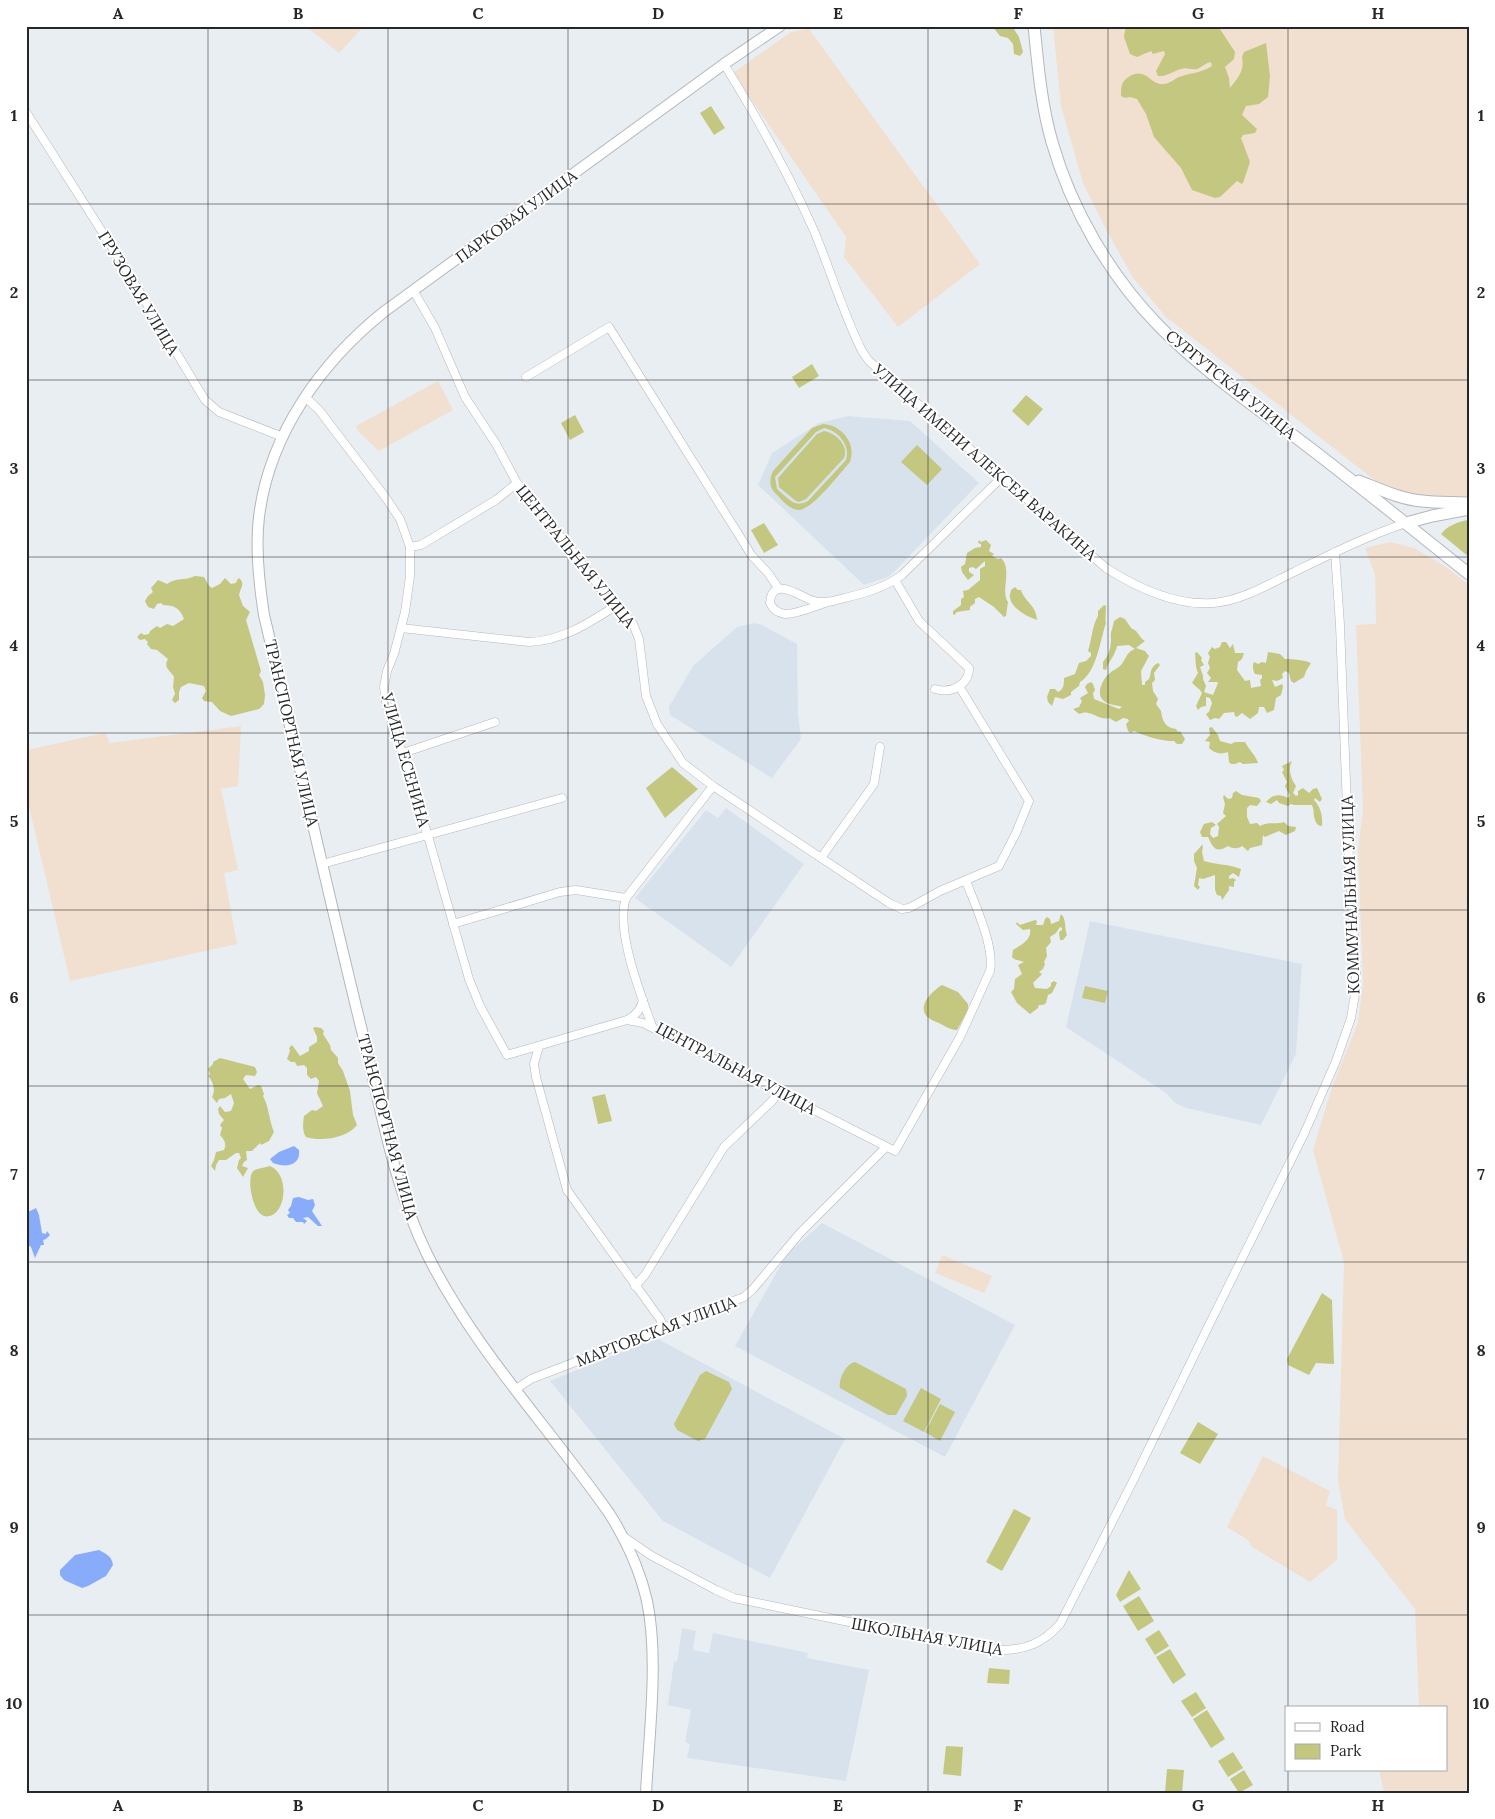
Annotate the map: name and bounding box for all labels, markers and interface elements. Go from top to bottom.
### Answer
text: A [113,3,124,23]
text: B [293,3,304,23]
text: C [472,3,484,23]
text: D [652,3,664,23]
text: E [833,3,843,23]
text: F [1013,3,1023,23]
text: G [1192,3,1204,23]
text: H [1372,3,1385,23]
text: 1 [11,105,17,125]
text: 1 [1478,105,1484,125]
street label: ПАРКОВАЯ УЛИЦА [451,165,582,267]
street label: ГРУЗОВАЯ УЛИЦА [94,227,184,359]
text: 2 [10,282,18,302]
text: 2 [1477,282,1485,302]
street label: СУРГУТСКАЯ УЛИЦА [1162,325,1301,443]
street label: УЛИЦА ИМЕНИ АЛЕКСЕЯ ВАРАКИНА [868,359,1102,565]
text: 3 [10,458,19,478]
text: 3 [1477,458,1486,478]
street label: ЦЕНТРАЛЬНАЯ УЛИЦА [512,480,641,632]
text: 4 [10,635,19,655]
text: 4 [1477,635,1486,655]
street label: ТРАНСПОРТНАЯ УЛИЦА [261,638,323,829]
street label: УЛИЦА ЕСЕНИНА [377,690,435,830]
street label: КОММУНАЛЬНАЯ УЛИЦА [1336,794,1363,995]
text: 5 [10,811,19,831]
text: 5 [1477,811,1486,831]
text: 6 [9,987,19,1007]
text: 6 [1476,987,1486,1007]
street label: ЦЕНТРАЛЬНАЯ УЛИЦА [652,1017,820,1119]
street label: ТРАНСПОРТНАЯ УЛИЦА [354,1032,423,1223]
text: 7 [10,1164,18,1184]
text: 7 [1477,1164,1485,1184]
street label: МАРТОВСКАЯ УЛИЦА [573,1291,740,1371]
text: 8 [9,1340,19,1360]
text: 8 [1476,1340,1486,1360]
text: 9 [9,1517,19,1537]
text: 9 [1476,1517,1486,1537]
street label: ШКОЛЬНАЯ УЛИЦА [850,1613,1005,1659]
text: 10 [6,1693,22,1713]
text: 10 [1473,1693,1489,1713]
legend [1285,1706,1448,1772]
text: Road [1330,1717,1365,1736]
text: Park [1330,1741,1361,1760]
text: A [113,1795,124,1815]
text: B [293,1795,304,1815]
text: C [472,1795,484,1815]
text: D [652,1795,664,1815]
text: E [833,1795,843,1815]
text: F [1013,1795,1023,1815]
text: G [1192,1795,1204,1815]
text: H [1372,1795,1385,1815]

